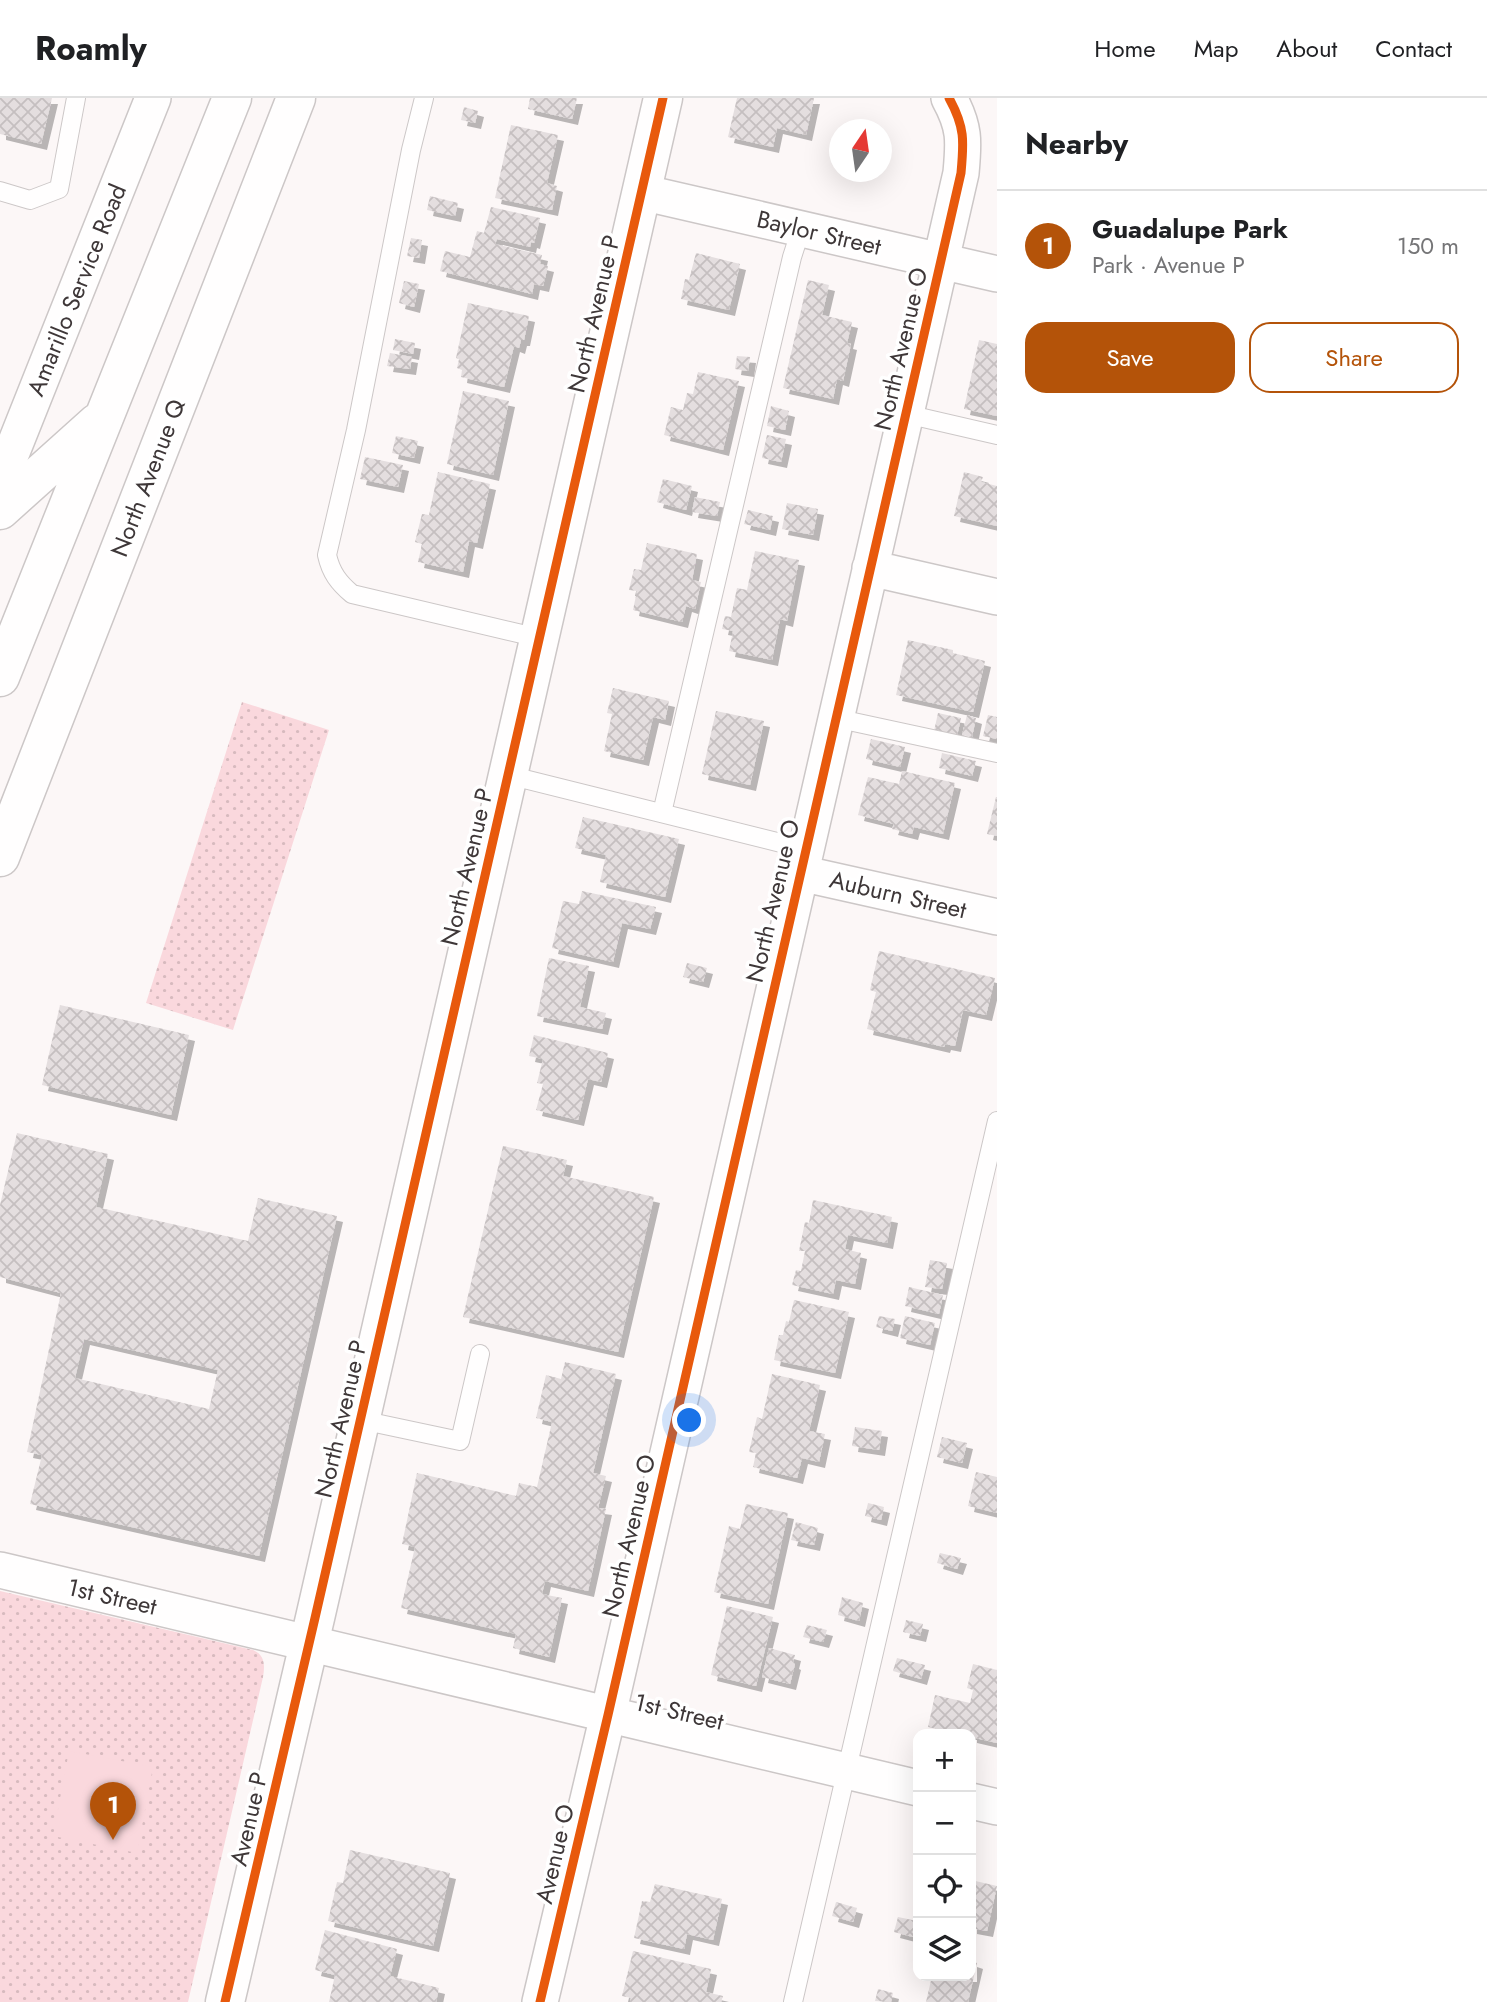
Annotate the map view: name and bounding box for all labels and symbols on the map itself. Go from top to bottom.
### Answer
north arrow [829,119,892,182]
street label: Amarillo Service Road [18,178,135,401]
street label: Baylor Street [753,201,885,264]
street label: North Avenue P [558,232,629,396]
street label: North Avenue O [865,264,936,434]
street label: North Avenue Q [101,394,194,562]
street label: North Avenue P [431,785,502,949]
street label: North Avenue O [737,816,808,986]
street label: Auburn Street [826,862,970,927]
street label: North Avenue P [305,1337,376,1501]
your location [672,1403,706,1437]
street label: North Avenue O [593,1451,664,1621]
street label: 1st Street [64,1569,160,1624]
street label: 1st Street [631,1684,727,1739]
street label: Avenue P [221,1769,276,1869]
pin: 1 [90,1782,136,1840]
street label: Avenue O [526,1801,583,1907]

